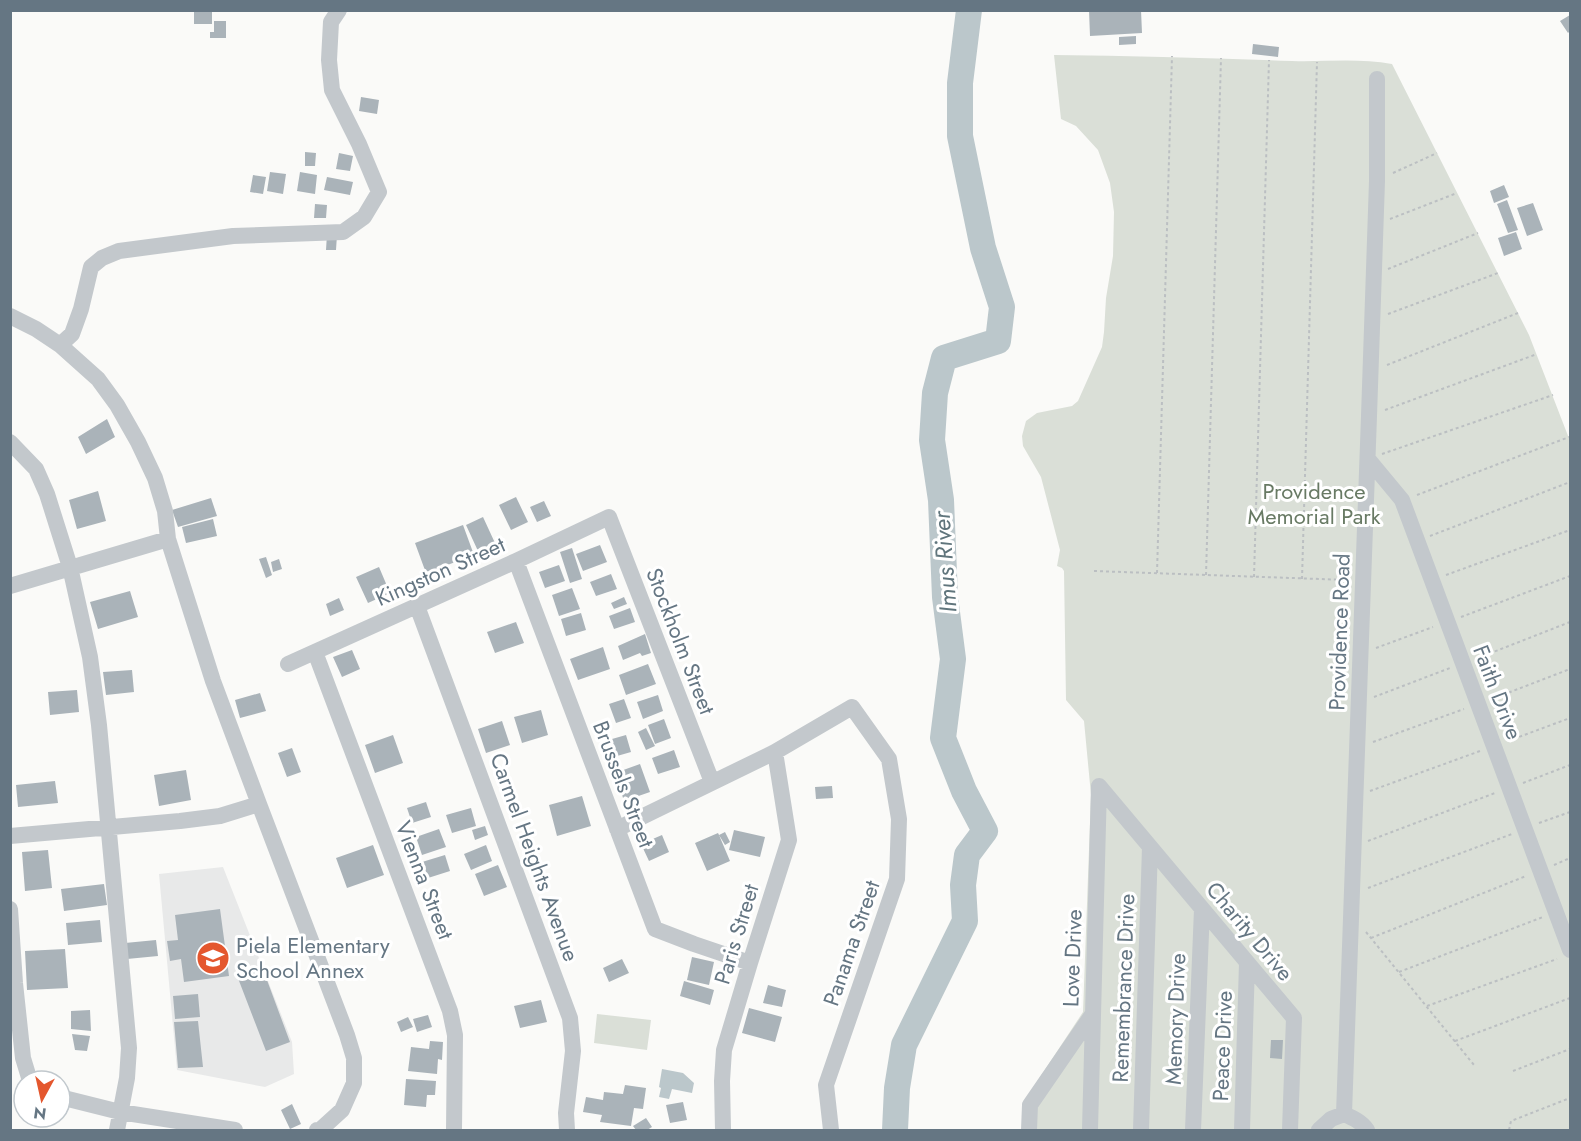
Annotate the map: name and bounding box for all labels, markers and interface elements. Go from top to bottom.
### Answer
park label: Providence Memorial Park [1247,475,1381,532]
water label: Imus River [923,508,966,614]
street label: Kingston Street [370,528,511,614]
street label: Providence Road [1320,553,1358,711]
street label: Stockholm Street [638,563,724,719]
street label: Faith Drive [1465,640,1531,744]
street label: Brussels Street [585,716,663,853]
street label: Carmel Heights Avenue [482,748,588,966]
street label: Vienna Street [388,816,462,944]
street label: Charity Drive [1199,874,1301,988]
street label: Panama Street [815,875,888,1010]
street label: Paris Street [706,879,767,988]
street label: Remembrance Drive [1104,893,1142,1083]
street label: Love Drive [1054,909,1090,1007]
place label: Piela Elementary School Annex [236,929,390,986]
school or university icon: Piela Elementary School Annex [195,940,231,976]
street label: Memory Drive [1157,953,1193,1085]
street label: Peace Drive [1204,990,1240,1102]
north arrow [12,1069,72,1129]
text: N [32,1101,48,1126]

